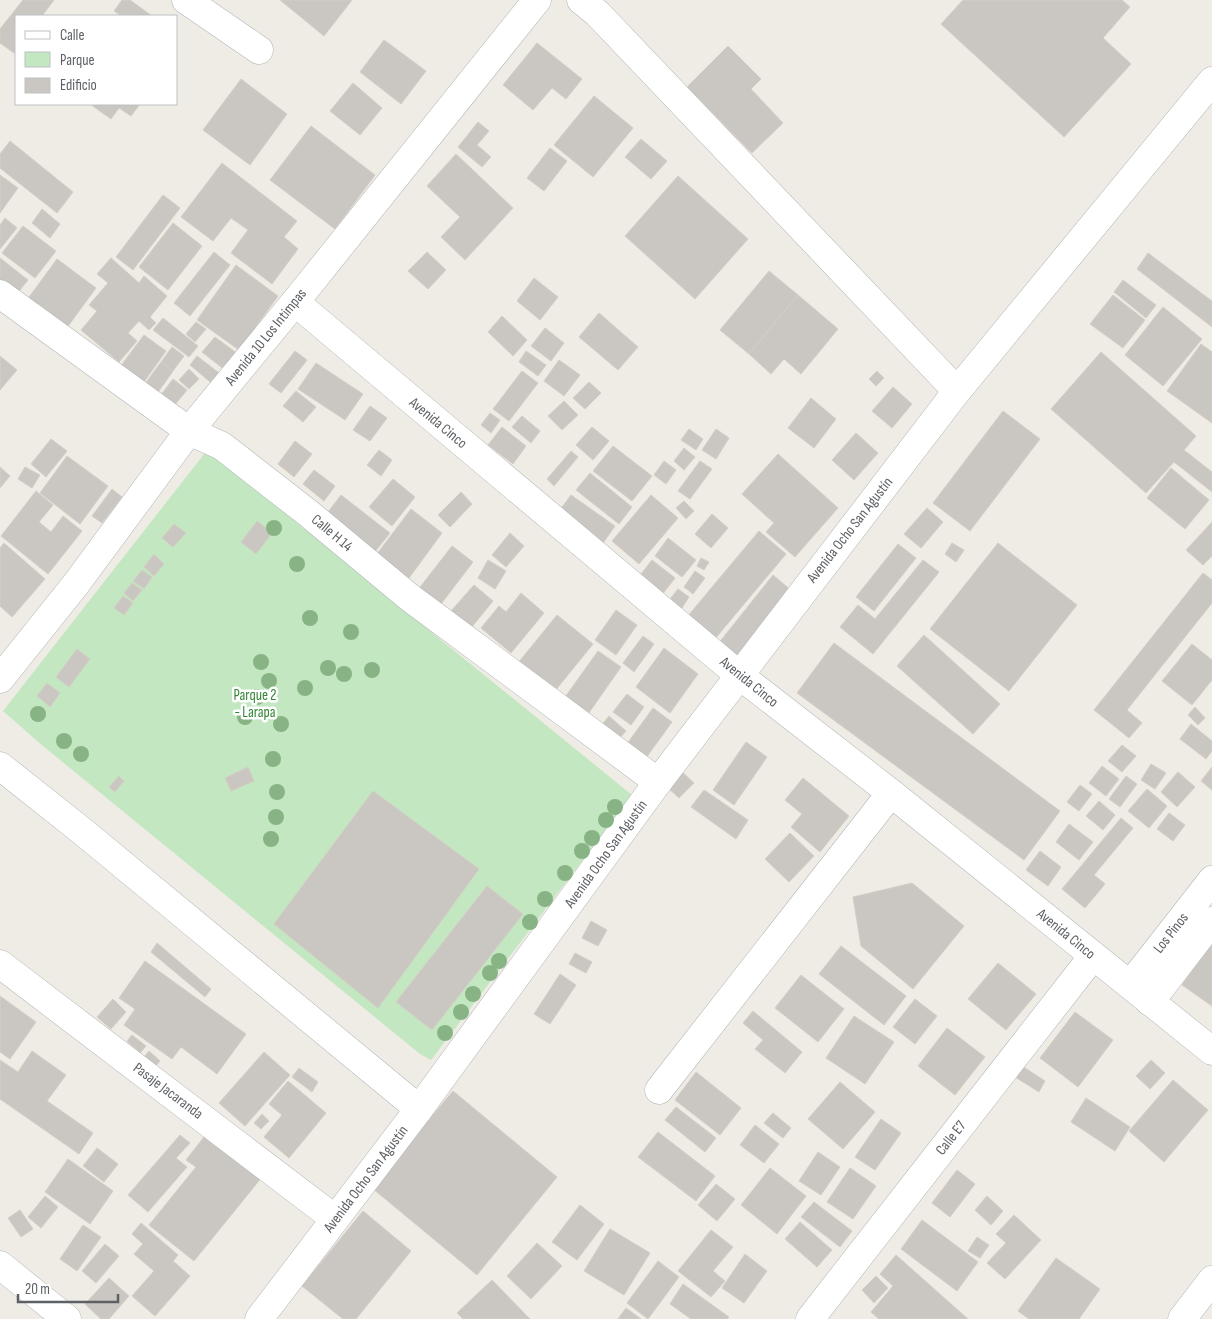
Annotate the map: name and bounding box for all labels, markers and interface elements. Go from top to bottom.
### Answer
legend [15,15,178,105]
text: Calle [60,26,84,45]
text: Parque [60,51,95,70]
text: Edificio [60,76,97,95]
street label: Avenida 10 Los Intimpas [220,285,311,390]
street label: Avenida Cinco [404,393,471,453]
street label: Avenida Ocho San Agustín [802,473,897,587]
street label: Calle H 14 [307,510,357,556]
street label: Avenida Cinco [715,652,782,711]
park label: Parque 2 - Larapa [233,686,277,722]
street label: Avenida Ocho San Agustín [560,796,652,913]
street label: Avenida Cinco [1032,904,1099,963]
street label: Los Pinos [1149,909,1193,957]
street label: Pasaje Jacaranda [129,1058,207,1124]
street label: Calle E7 [932,1117,970,1159]
street label: Avenida Ocho San Agustín [319,1122,412,1237]
scale bar [18,1272,118,1304]
text: 20 m [25,1280,50,1299]

